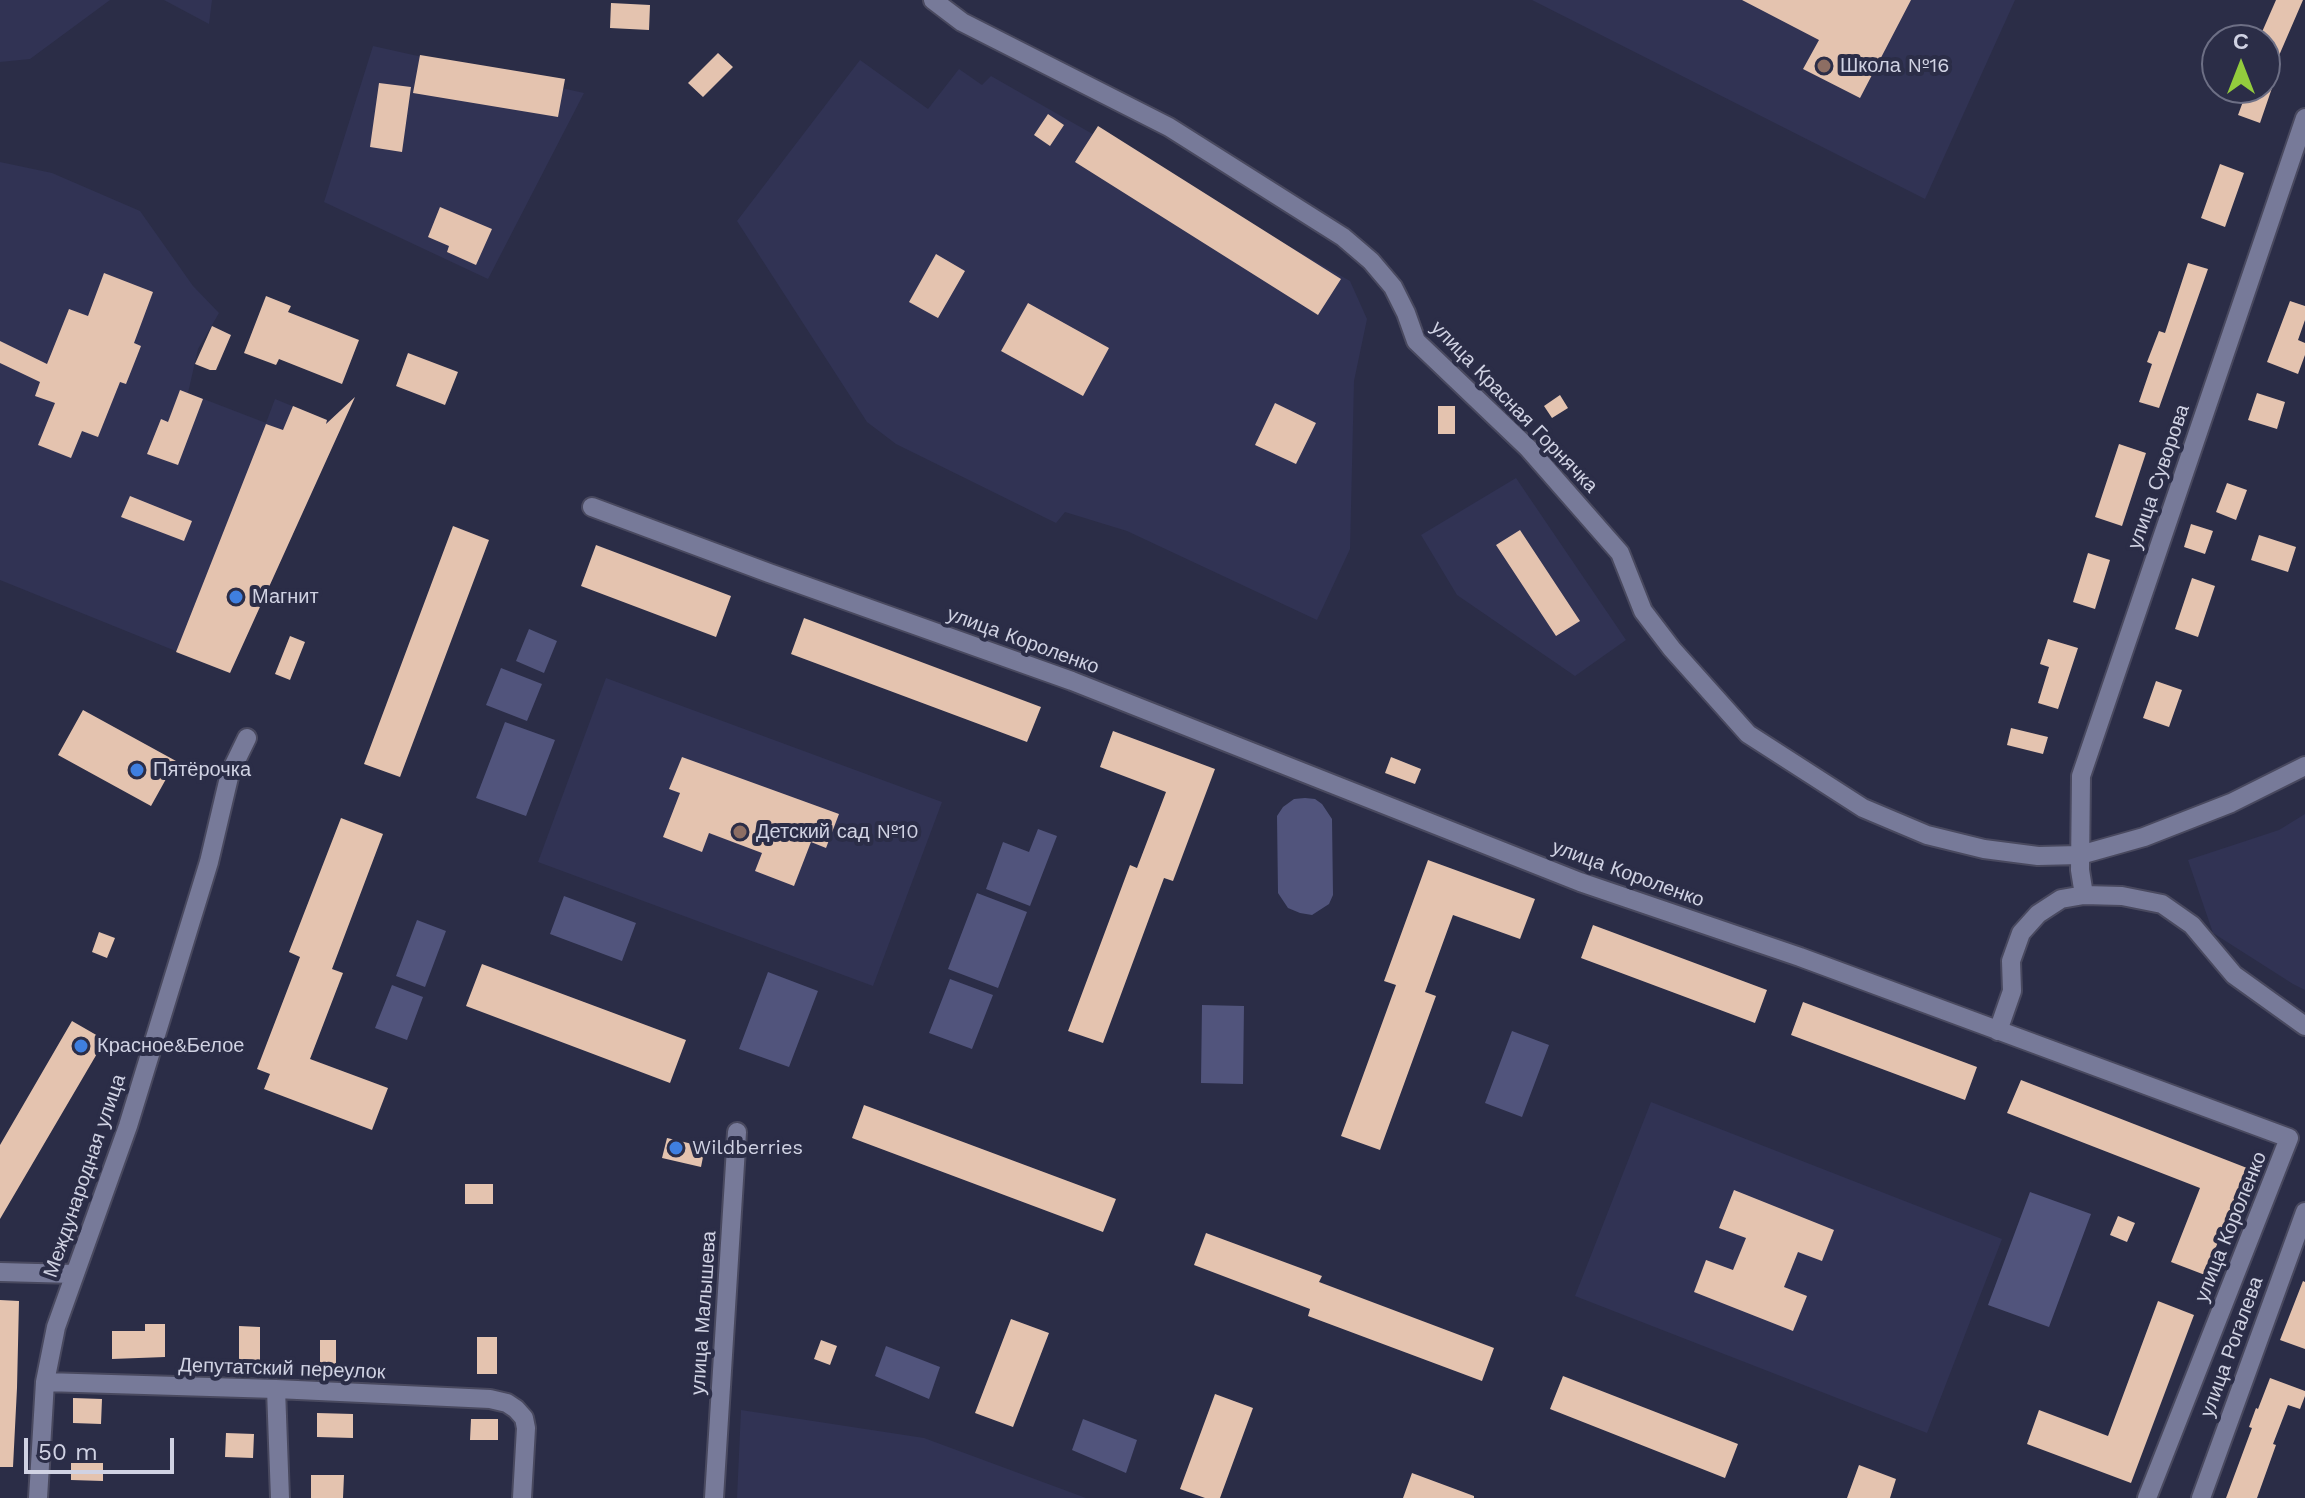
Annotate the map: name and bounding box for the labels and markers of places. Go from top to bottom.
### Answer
place label: Школа №16 [1840,54,1949,78]
marker: Школа №16 [1815,57,1833,75]
place label: Магнит [252,585,319,609]
marker: Магнит [227,588,245,606]
place label: Пятёрочка [153,758,251,782]
marker: Пятёрочка [128,761,146,779]
place label: Детский сад №10 [756,820,919,844]
marker: Детский сад №10 [731,823,749,841]
place label: Красное&Белое [97,1034,244,1058]
marker: Красное&Белое [72,1037,90,1055]
place label: Wildberries [692,1136,803,1160]
marker: Wildberries [667,1139,685,1157]

